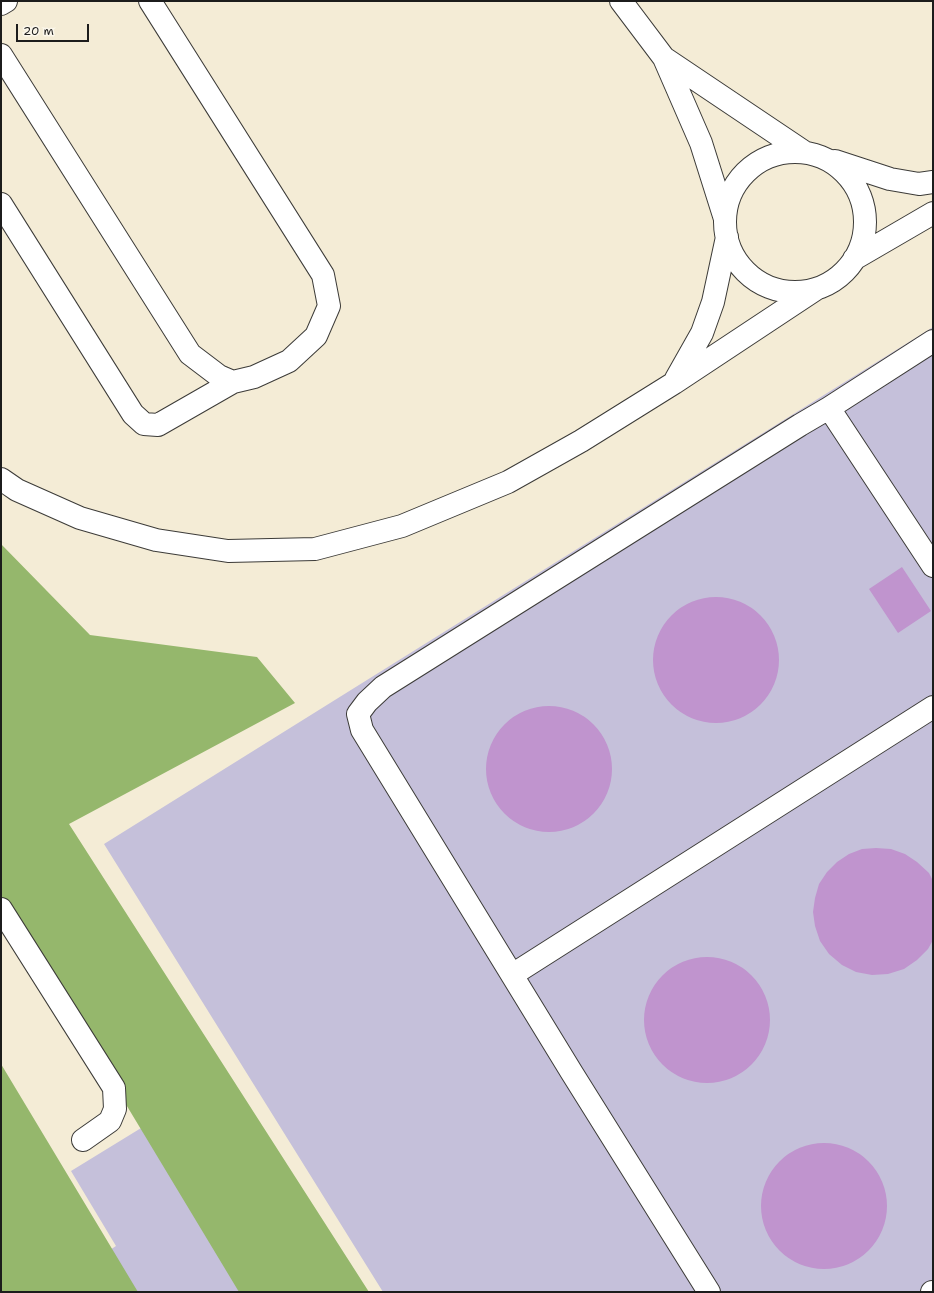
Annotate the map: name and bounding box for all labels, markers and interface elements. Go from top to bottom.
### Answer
scale bar [18,16,91,42]
text: 20 m [23,23,54,39]

